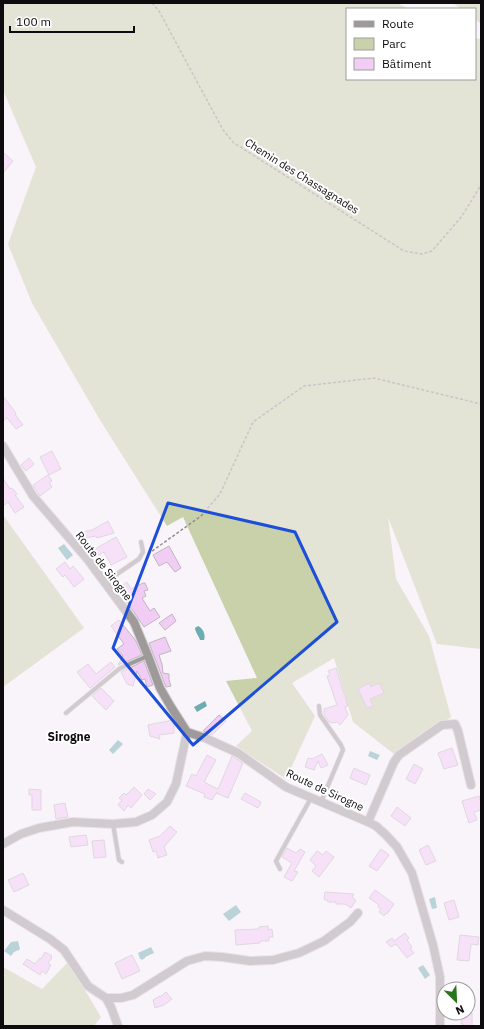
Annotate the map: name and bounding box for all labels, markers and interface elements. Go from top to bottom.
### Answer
scale bar [10,8,134,34]
legend [346,8,476,80]
text: 100 m [16,14,51,29]
text: Route [382,16,414,31]
text: Parc [382,36,406,51]
text: Bâtiment [382,56,432,71]
street label: Chemin des Chassagnades [242,135,362,217]
street label: Route de Sirogne [73,529,135,603]
district label: Sirogne [48,729,91,744]
street label: Route de Sirogne [284,766,366,814]
north arrow [436,981,476,1021]
text: N [454,1002,467,1018]

